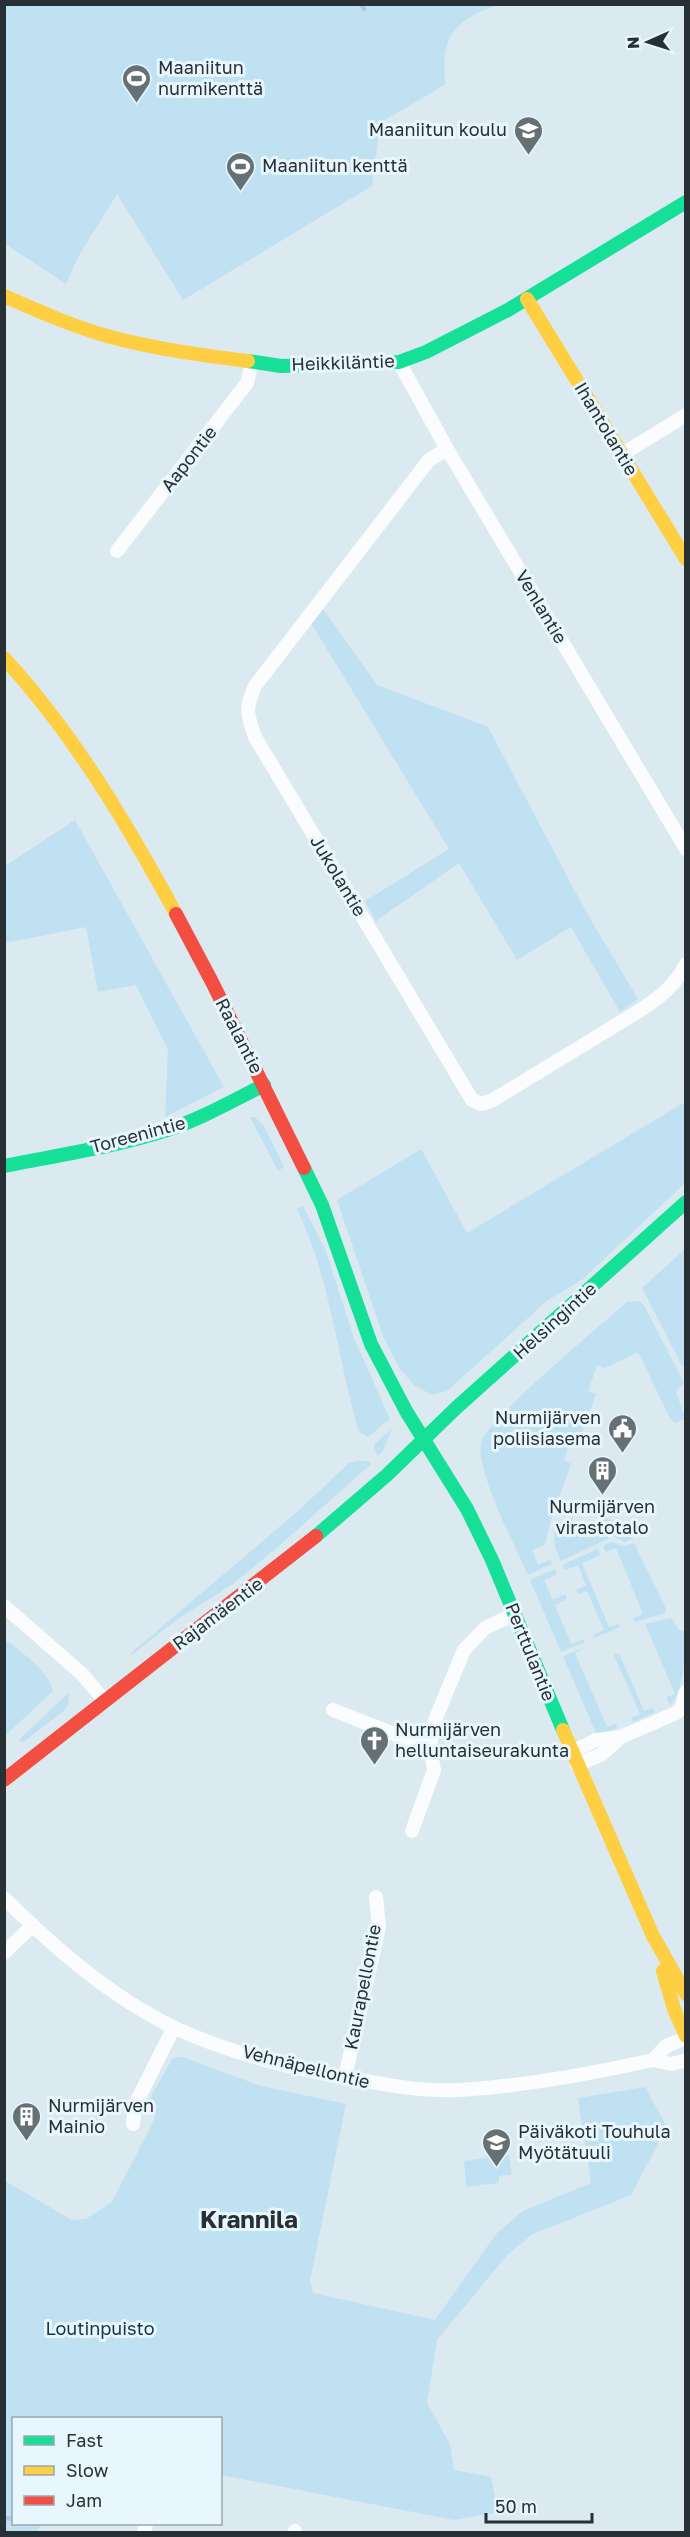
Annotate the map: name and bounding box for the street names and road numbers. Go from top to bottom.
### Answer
street label: Heikkiläntie [291,349,395,375]
street label: Ihantolantie [570,378,643,479]
street label: Aapontie [156,421,221,496]
street label: Venlantie [511,566,572,647]
street label: Jukolantie [306,831,372,920]
street label: Raalantie [212,994,268,1077]
street label: Toreenintie [88,1111,188,1157]
street label: Helsingintie [508,1277,601,1363]
street label: Rajamäentie [168,1572,267,1654]
street label: Perttulantie [501,1599,561,1704]
street label: Kaurapellontie [339,1922,385,2051]
street label: Vehnäpellontie [240,2040,372,2093]

